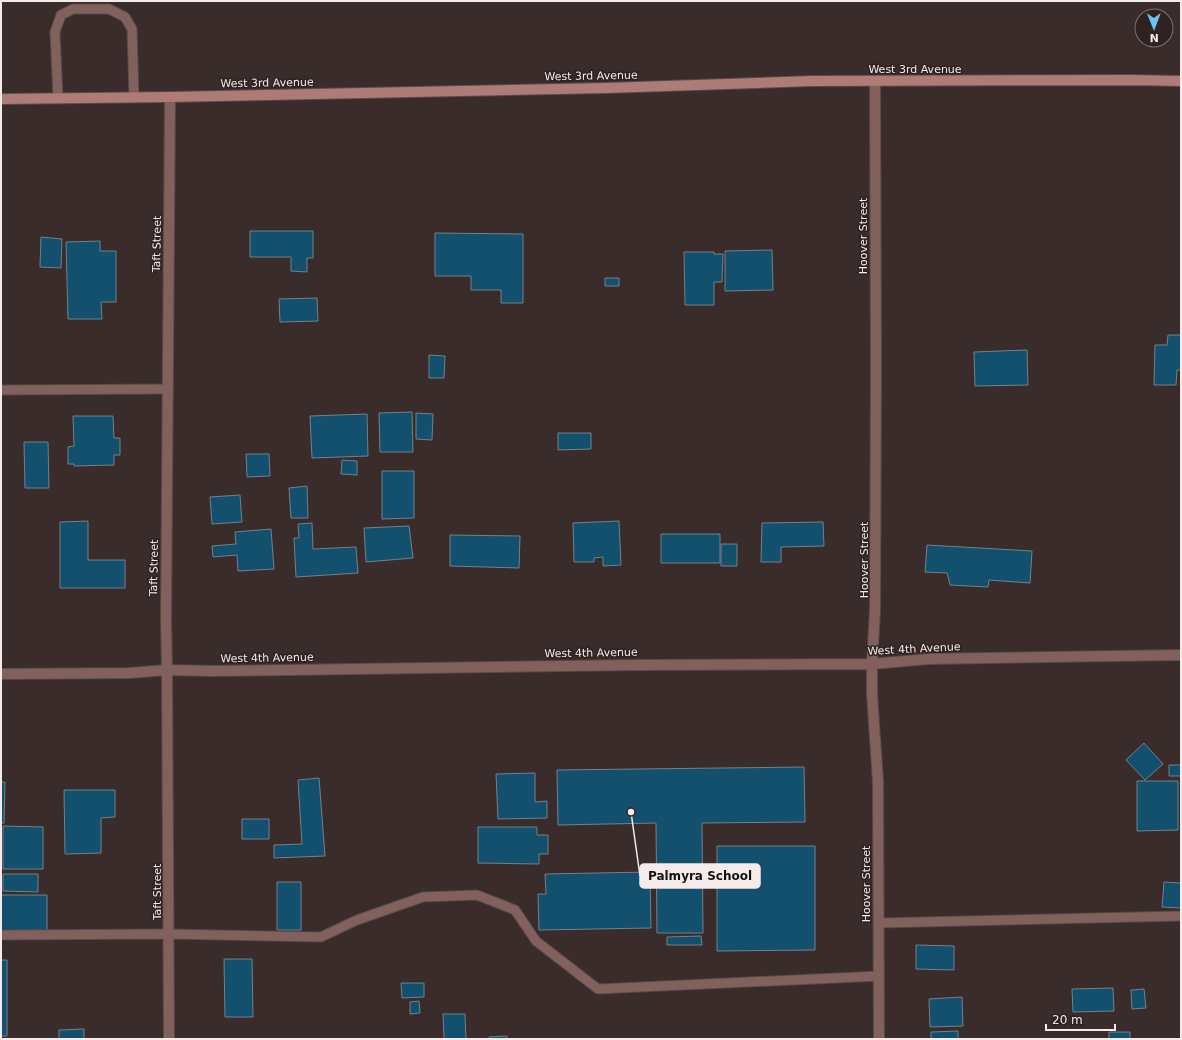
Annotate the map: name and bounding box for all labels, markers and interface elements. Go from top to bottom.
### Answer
north arrow [1134,8,1174,48]
text: N [1149,31,1159,44]
street label: West 3rd Avenue [868,63,962,76]
street label: West 3rd Avenue [544,69,638,83]
street label: West 3rd Avenue [220,76,314,90]
street label: Hoover Street [857,197,870,274]
street label: Taft Street [150,215,164,273]
street label: Hoover Street [858,521,871,598]
street label: Taft Street [147,539,161,597]
street label: West 4th Avenue [867,640,961,658]
street label: West 4th Avenue [544,646,638,660]
street label: West 4th Avenue [220,651,314,665]
street label: Hoover Street [860,845,873,922]
street label: Taft Street [151,863,164,921]
callout: Palmyra School [640,864,760,888]
text: Palmyra School [648,869,752,883]
scale bar [1046,1006,1115,1032]
text: 20 m [1052,1013,1083,1027]

